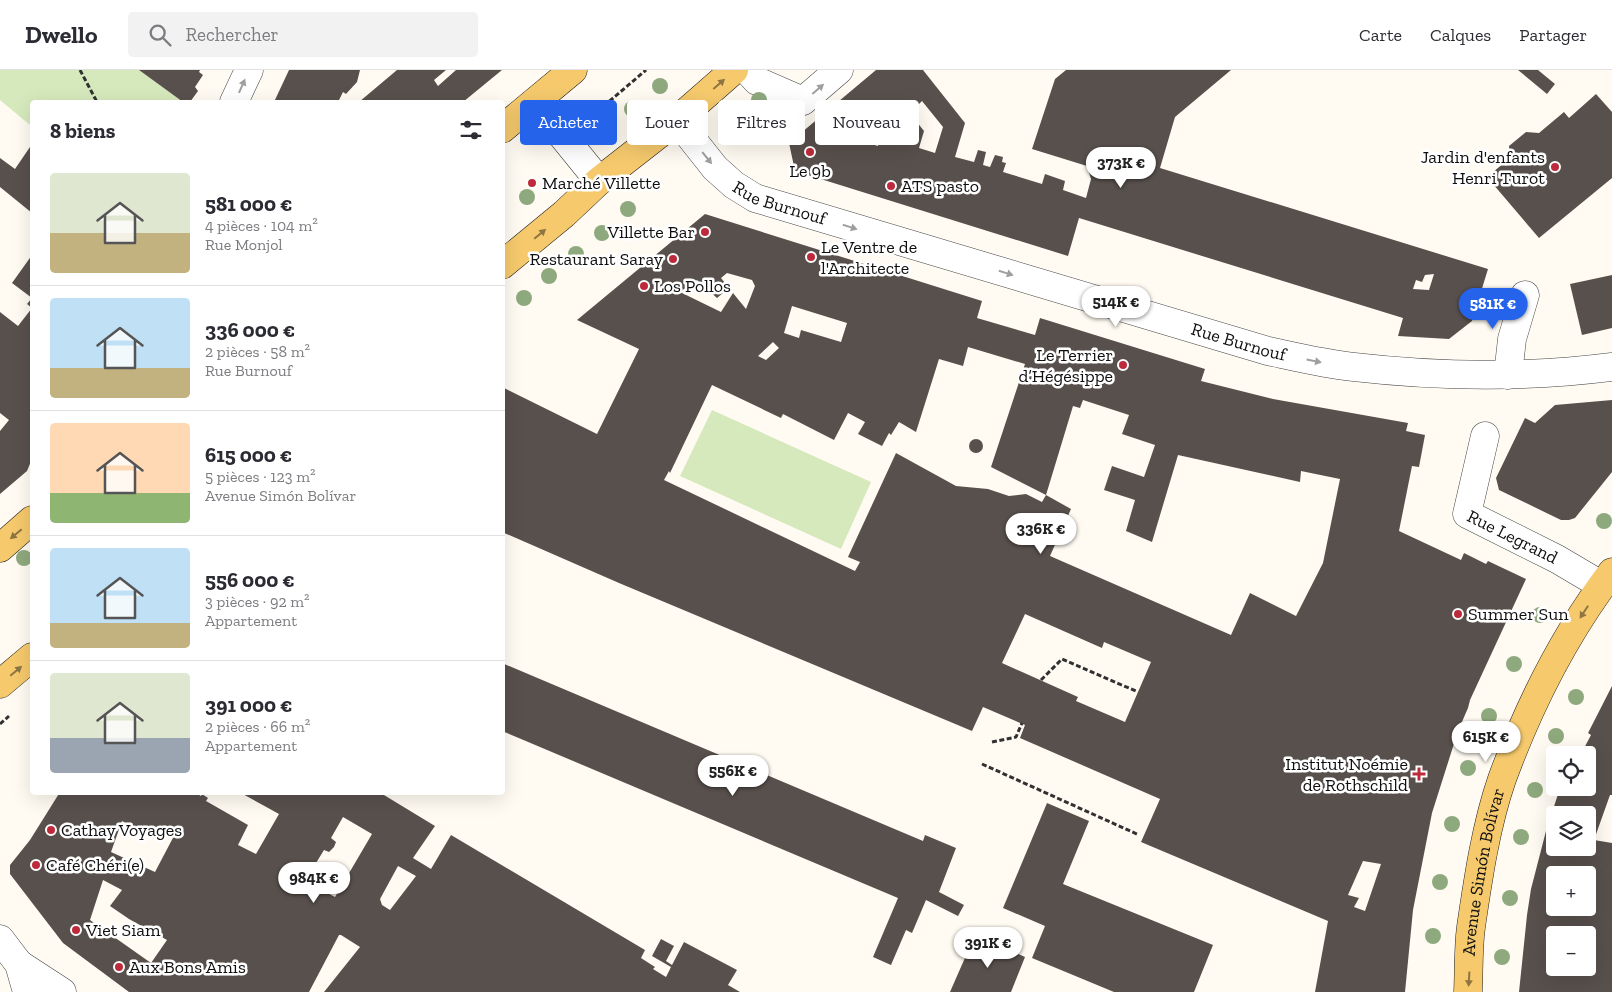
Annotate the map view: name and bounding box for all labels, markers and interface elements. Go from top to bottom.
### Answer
search box [128,12,478,57]
text: Dwello [25,20,98,49]
icon: search [146,21,174,49]
text: Rechercher [186,23,279,46]
text: Carte [1359,24,1402,46]
text: Calques [1430,24,1491,46]
text: Partager [1519,24,1587,46]
one-way arrow [712,78,725,89]
one-way arrow [238,79,246,93]
one-way arrow [811,83,824,94]
chip: Acheter [520,100,617,145]
chip: Louer [627,100,708,145]
chip: Filtres [718,100,805,145]
chip: Nouveau [815,100,919,145]
icon: filters [457,116,485,144]
text: 8 biens [50,118,115,143]
marker: Le 9b [804,146,816,158]
pin: 373K € [1080,146,1162,189]
place label: Jardin d'enfants Henri Turot [1421,146,1545,189]
one-way arrow [701,152,713,164]
text: 373K € [1097,153,1145,172]
place label: Le 9b [789,160,831,182]
marker: Jardin d'enfants Henri Turot [1549,161,1561,173]
place label: Marché Villette [542,172,660,194]
place label: ATS pasto [901,175,979,197]
street label: Rue Burnouf [729,176,830,230]
marker: Marché Villette [526,177,538,189]
marker: ATS pasto [885,180,897,192]
text: 581 000 € [205,191,292,216]
icon: home [90,193,150,253]
text: 4 pièces · 104 m² [205,216,318,235]
place label: Villette Bar [607,221,695,243]
one-way arrow [843,223,858,231]
marker: Villette Bar [699,226,711,238]
one-way arrow [533,228,546,239]
text: Rue Monjol [205,235,283,254]
place label: Le Ventre de l'Architecte [821,236,917,279]
place label: Restaurant Saray [530,248,664,270]
marker: Le Ventre de l'Architecte [805,251,817,263]
marker: Restaurant Saray [667,253,679,265]
one-way arrow [999,270,1014,278]
place label: Los Pollos [654,275,731,297]
marker: Los Pollos [638,280,650,292]
pin: 514K € [1075,286,1157,328]
pin: 581K € [1452,288,1534,330]
text: 514K € [1092,292,1140,311]
text: 581K € [1470,294,1516,313]
text: 336 000 € [205,317,295,342]
icon: home [90,318,150,378]
street label: Rue Burnouf [1189,318,1289,366]
text: 2 pièces · 58 m² [205,342,310,361]
place label: Le Terrier d’Hégésippe [1019,344,1113,387]
one-way arrow [1306,357,1322,365]
marker: Le Terrier d’Hégésippe [1117,359,1129,371]
text: Rue Burnouf [205,361,292,380]
text: 615 000 € [205,442,292,467]
icon: home [90,443,150,503]
text: 5 pièces · 123 m² [205,467,316,486]
text: Avenue Simón Bolívar [205,486,356,505]
street label: Rue Legrand [1464,505,1562,569]
pin: 336K € [1000,512,1082,555]
text: 336K € [1017,519,1065,538]
one-way arrow [10,528,23,539]
text: 556 000 € [205,567,295,592]
icon: home [90,568,150,628]
text: 3 pièces · 92 m² [205,592,310,611]
place label: Summer Sun [1468,603,1569,625]
one-way arrow [1579,605,1589,618]
marker: Summer Sun [1452,608,1464,620]
text: Appartement [205,611,297,630]
one-way arrow [10,665,23,676]
text: 391 000 € [205,692,293,717]
icon: home [90,693,150,753]
text: 2 pièces · 66 m² [205,717,310,736]
pin: 615K € [1445,720,1527,763]
text: 615K € [1463,727,1509,746]
text: Appartement [205,736,297,755]
map controls [1546,746,1596,976]
button: locate [1546,746,1596,796]
place label: Institut Noémie de Rothschild [1285,753,1408,796]
pin: 556K € [692,754,774,797]
text: 556K € [709,761,757,780]
marker: Institut Noémie de Rothschild [1412,767,1426,781]
street label: Avenue Simón Bolívar [1458,785,1509,957]
button: layers [1546,806,1596,856]
place label: Cathay Voyages [61,819,182,841]
marker: Cathay Voyages [45,824,57,836]
place label: Café Chéri(e) [46,854,144,876]
marker: Café Chéri(e) [30,859,42,871]
pin: 984K € [273,862,355,904]
button: + [1546,866,1596,916]
text: 984K € [289,868,339,887]
place label: Viet Siam [85,919,161,941]
marker: Viet Siam [70,924,82,936]
pin: 391K € [947,926,1029,969]
button: − [1546,926,1596,976]
text: 391K € [965,933,1011,952]
place label: Aux Bons Amis [129,956,246,978]
marker: Aux Bons Amis [113,961,125,973]
one-way arrow [1464,971,1472,987]

